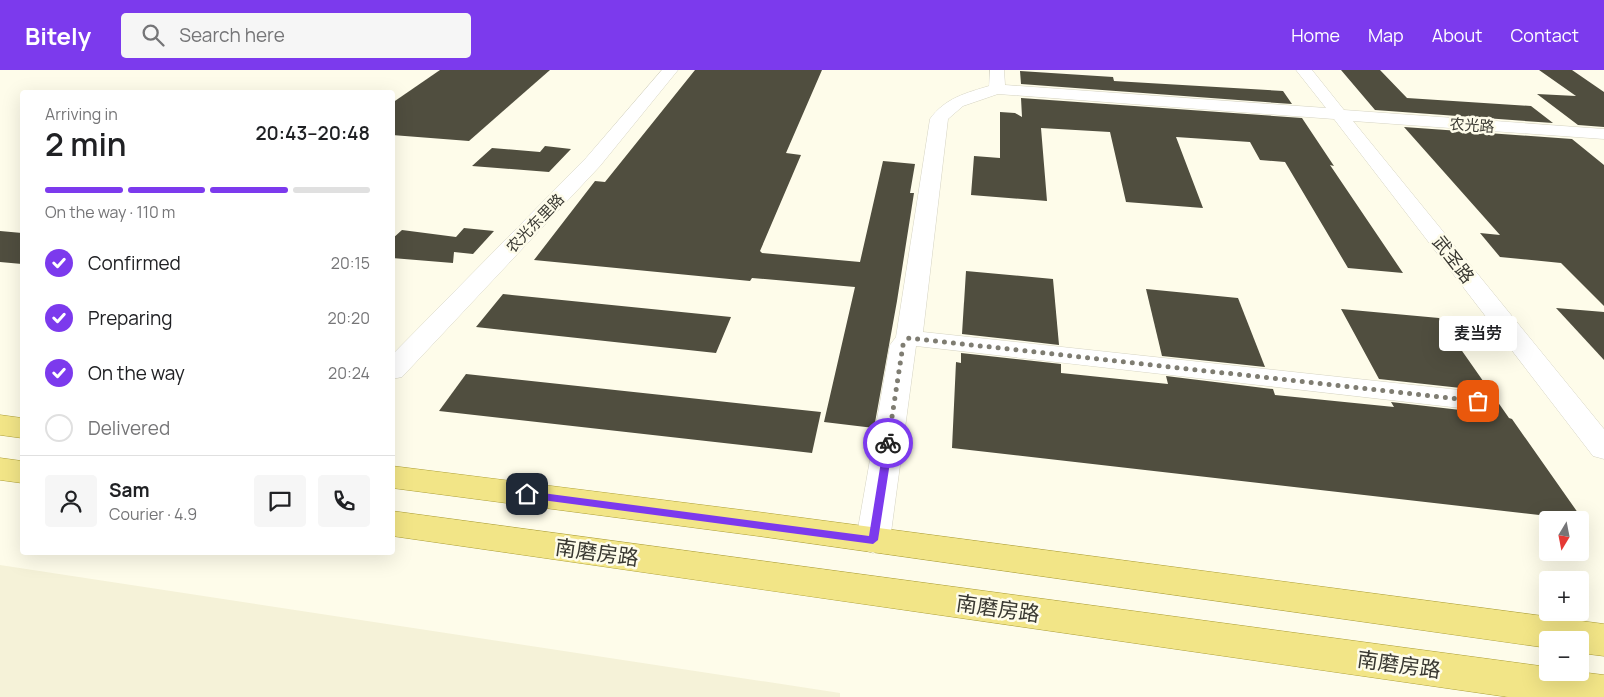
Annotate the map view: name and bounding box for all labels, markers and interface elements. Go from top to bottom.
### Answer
search box [121,13,471,58]
text: Bitely [25,19,91,52]
icon: search [139,21,167,49]
text: Search here [179,22,285,48]
text: Home [1291,23,1340,47]
text: Map [1368,23,1404,47]
text: About [1432,23,1482,47]
text: Contact [1510,23,1579,47]
text: Arriving in [45,103,118,125]
street label: 农光路 [1449,113,1495,137]
text: 20:43–20:48 [255,120,370,146]
text: 2 min [45,122,127,166]
street label: 农光东里路 [501,189,569,257]
text: On the way · 110 m [45,201,175,223]
street label: 武圣路 [1428,230,1480,288]
icon: check [45,249,73,277]
text: Confirmed [88,250,181,276]
text: 20:15 [331,252,370,274]
icon: check [45,304,73,332]
text: Preparing [88,305,173,331]
text: 20:20 [327,307,370,329]
callout: 麦当劳 [1439,316,1517,351]
text: 麦当劳 [1454,322,1502,344]
icon: check [45,359,73,387]
text: On the way [88,360,185,386]
text: 20:24 [328,362,370,384]
pin [1457,380,1499,422]
icon: bag [1464,387,1492,415]
text: Delivered [88,415,170,441]
courier [863,418,913,468]
icon: bike [874,429,902,457]
pin [506,473,548,515]
button: person [45,475,97,527]
button: chat [254,475,306,527]
button: phone [318,475,370,527]
text: Sam [109,477,150,503]
icon: home [513,480,541,508]
text: Courier · 4.9 [109,503,197,525]
north arrow [1539,511,1589,561]
map controls [1539,511,1589,681]
street label: 南磨房路 [553,532,641,572]
button: + [1539,571,1589,621]
street label: 南磨房路 [954,588,1042,628]
button: − [1539,631,1589,681]
street label: 南磨房路 [1355,644,1443,684]

